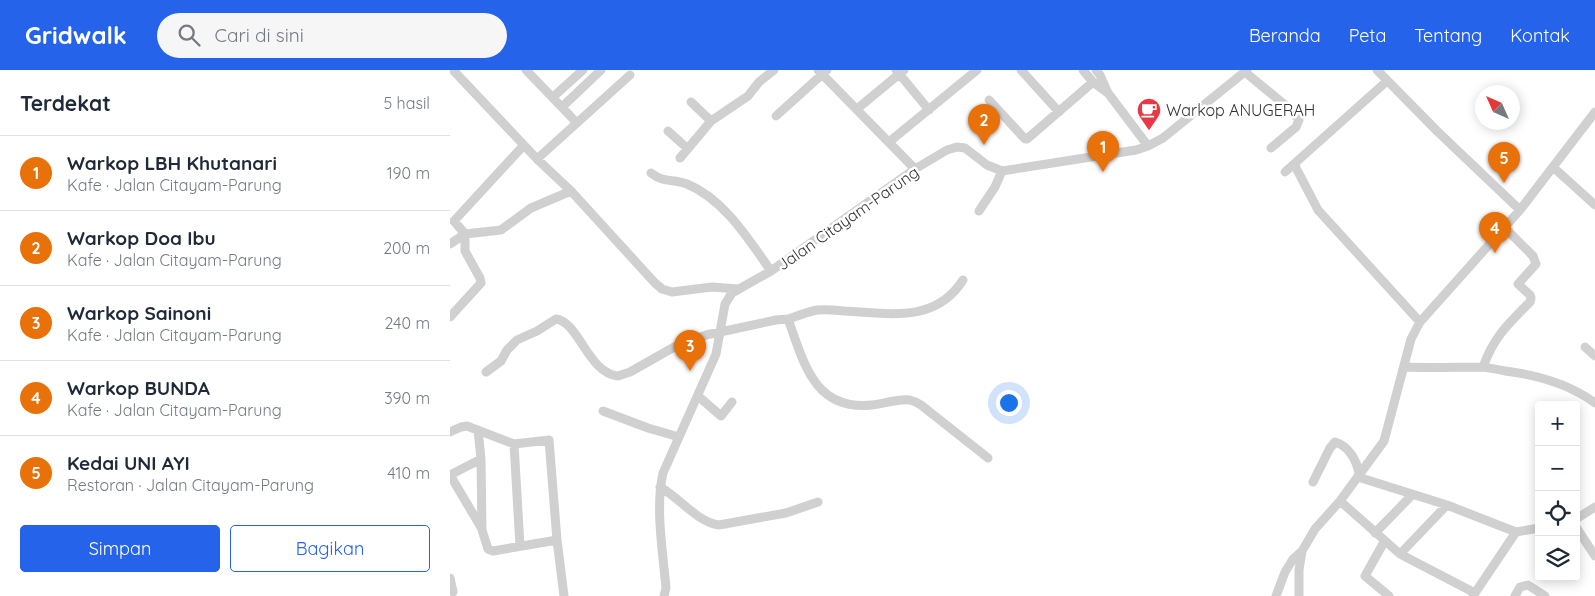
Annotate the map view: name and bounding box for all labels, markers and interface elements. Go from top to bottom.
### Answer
search box [157,13,507,58]
text: Gridwalk [25,20,127,50]
icon: search [175,21,203,49]
text: Cari di sini [215,23,304,47]
text: Beranda [1249,24,1321,47]
text: Peta [1349,24,1386,47]
text: Tentang [1414,24,1482,47]
text: Kontak [1510,24,1570,47]
north arrow [1475,85,1520,130]
text: Terdekat [20,90,111,116]
text: 5 hasil [384,93,430,113]
cafe icon: Warkop ANUGERAH [1136,97,1162,131]
place label: Warkop ANUGERAH [1166,100,1315,120]
pin: 2 [968,104,1000,145]
pin: 1 [1087,131,1119,172]
pin: 5 [1488,142,1520,183]
text: Warkop LBH Khutanari [67,151,277,175]
street label: Jalan Citayam-Parung [773,162,923,274]
text: 1 [33,163,39,183]
text: 190 m [387,163,430,183]
text: Kafe · Jalan Citayam-Parung [67,175,282,195]
pin: 4 [1479,212,1511,253]
text: Warkop Doa Ibu [67,226,216,250]
text: 2 [31,238,41,258]
text: 200 m [383,238,430,258]
text: Kafe · Jalan Citayam-Parung [67,250,282,270]
text: Warkop Sainoni [67,301,211,325]
text: 3 [32,313,40,333]
text: 240 m [384,313,430,333]
text: Kafe · Jalan Citayam-Parung [67,325,282,345]
pin: 3 [674,330,706,371]
text: Warkop BUNDA [67,376,210,400]
text: 4 [31,388,41,408]
text: 390 m [384,388,430,408]
your location [996,390,1022,416]
text: Kafe · Jalan Citayam-Parung [67,400,282,420]
map controls [1535,401,1580,581]
button: + [1535,401,1580,446]
button: − [1535,446,1580,491]
text: Kedai UNI AYI [67,451,190,475]
text: 5 [31,463,41,483]
text: 410 m [387,463,430,483]
text: Restoran · Jalan Citayam-Parung [67,475,314,495]
button: locate [1535,491,1580,536]
button: Simpan [20,525,220,572]
button: Bagikan [230,525,430,572]
button: layers [1535,536,1580,581]

